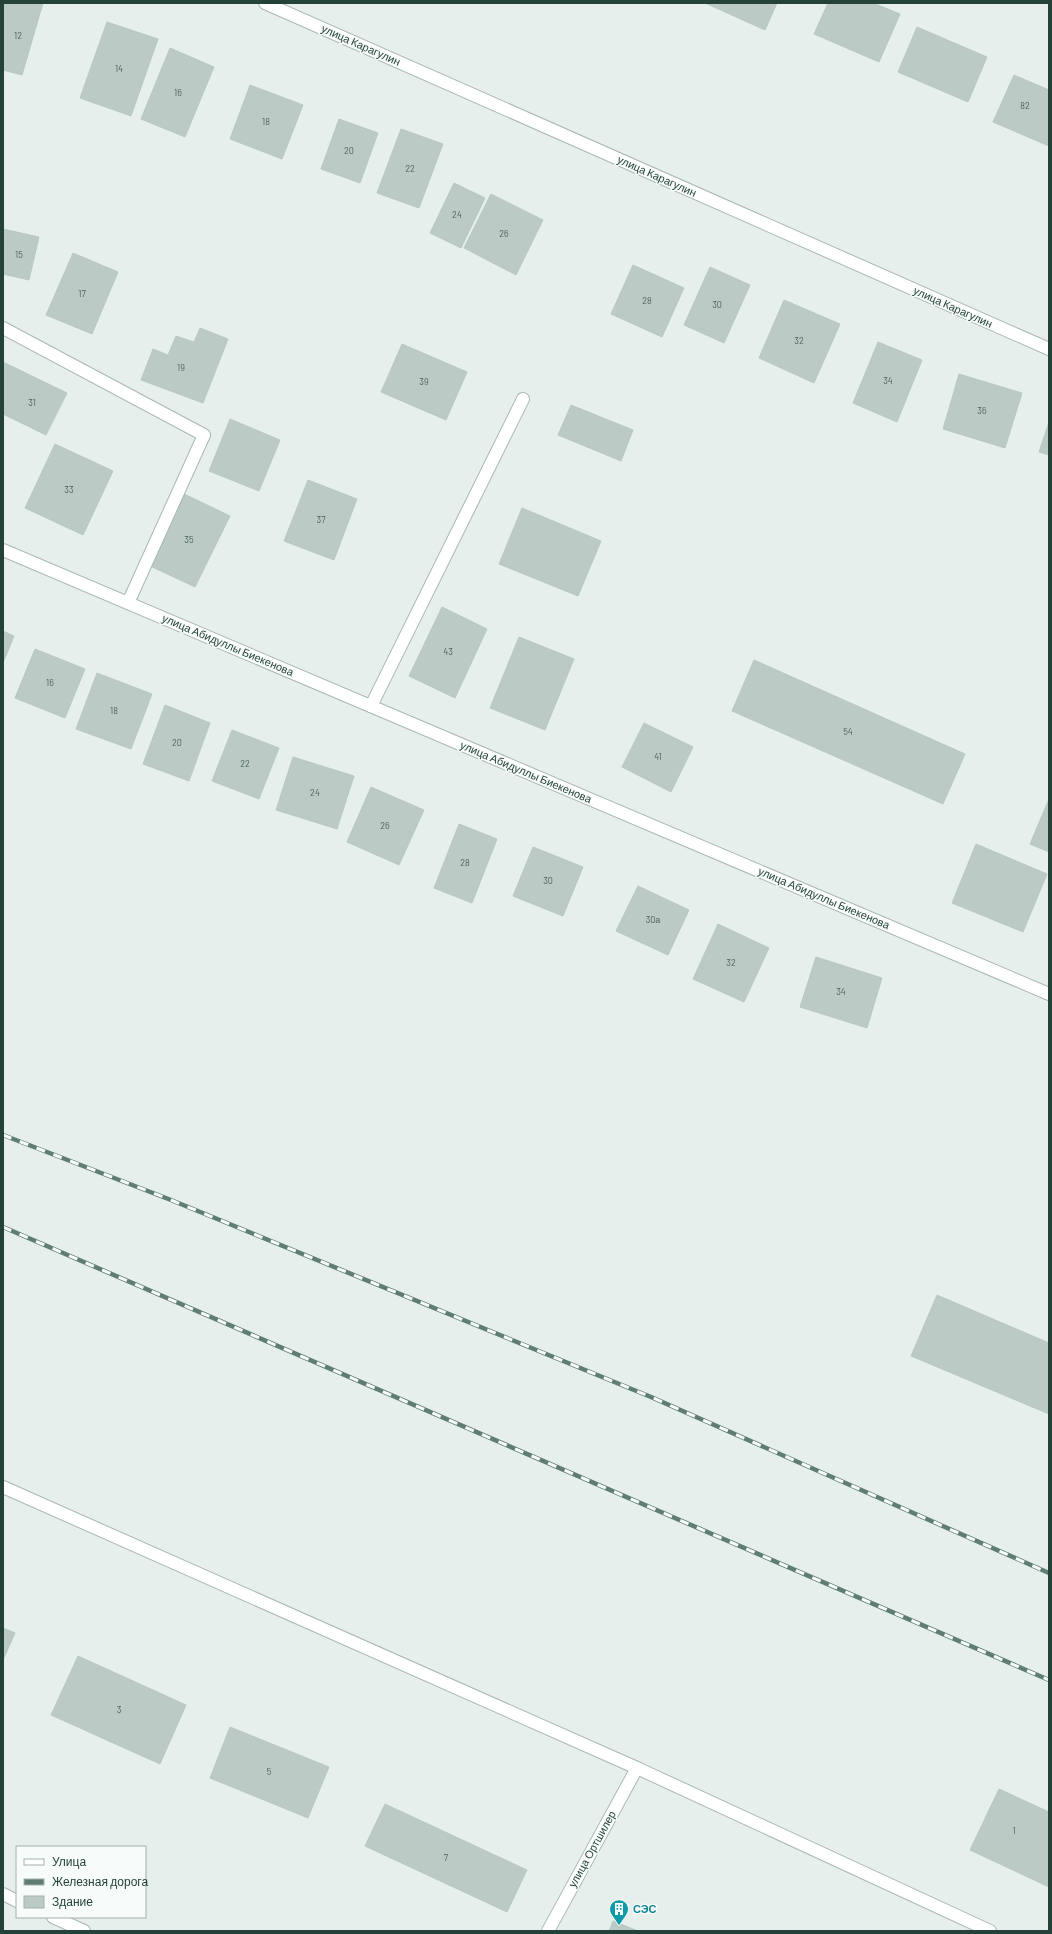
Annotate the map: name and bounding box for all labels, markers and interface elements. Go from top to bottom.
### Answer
street label: улица Карагулин [320,21,403,68]
house number: 12 [14,30,22,41]
house number: 14 [115,63,123,74]
house number: 16 [174,87,182,98]
house number: 82 [1020,100,1030,111]
house number: 18 [262,116,270,127]
house number: 20 [344,145,354,156]
street label: улица Карагулин [616,152,699,199]
house number: 22 [405,163,415,174]
house number: 24 [452,209,462,220]
house number: 26 [499,228,509,239]
house number: 15 [15,249,23,260]
street label: улица Карагулин [912,283,995,330]
house number: 17 [78,288,86,299]
house number: 28 [642,295,652,306]
house number: 30 [712,299,722,310]
house number: 32 [794,335,804,346]
house number: 19 [177,362,185,373]
house number: 34 [883,375,893,386]
house number: 39 [419,376,429,387]
house number: 31 [28,397,36,408]
house number: 36 [977,405,987,416]
house number: 33 [64,484,74,495]
house number: 37 [317,514,326,525]
house number: 35 [184,534,194,545]
street label: улица Абидуллы Биекенова [161,611,297,678]
house number: 43 [443,646,453,657]
house number: 16 [46,677,54,688]
house number: 18 [110,705,118,716]
house number: 54 [843,726,853,737]
house number: 20 [172,737,182,748]
street label: улица Абидуллы Биекенова [459,738,595,805]
house number: 41 [654,751,662,762]
house number: 22 [240,758,250,769]
house number: 24 [310,787,320,798]
house number: 26 [380,820,390,831]
house number: 28 [460,857,470,868]
street label: улица Абидуллы Биекенова [757,864,893,931]
house number: 30 [543,875,553,886]
house number: 30а [646,914,660,925]
house number: 32 [726,957,736,968]
house number: 34 [836,986,846,997]
house number: 3 [117,1704,122,1715]
house number: 5 [267,1766,272,1777]
street label: улица Ортшилер [565,1808,618,1889]
house number: 1 [1012,1825,1016,1836]
legend [16,1846,146,1918]
house number: 7 [444,1852,449,1863]
text: Улица [52,1854,86,1869]
text: Железная дорога [52,1874,148,1889]
text: Здание [52,1894,93,1909]
building icon: СЭС [608,1898,630,1926]
place label: СЭС [633,1902,657,1915]

